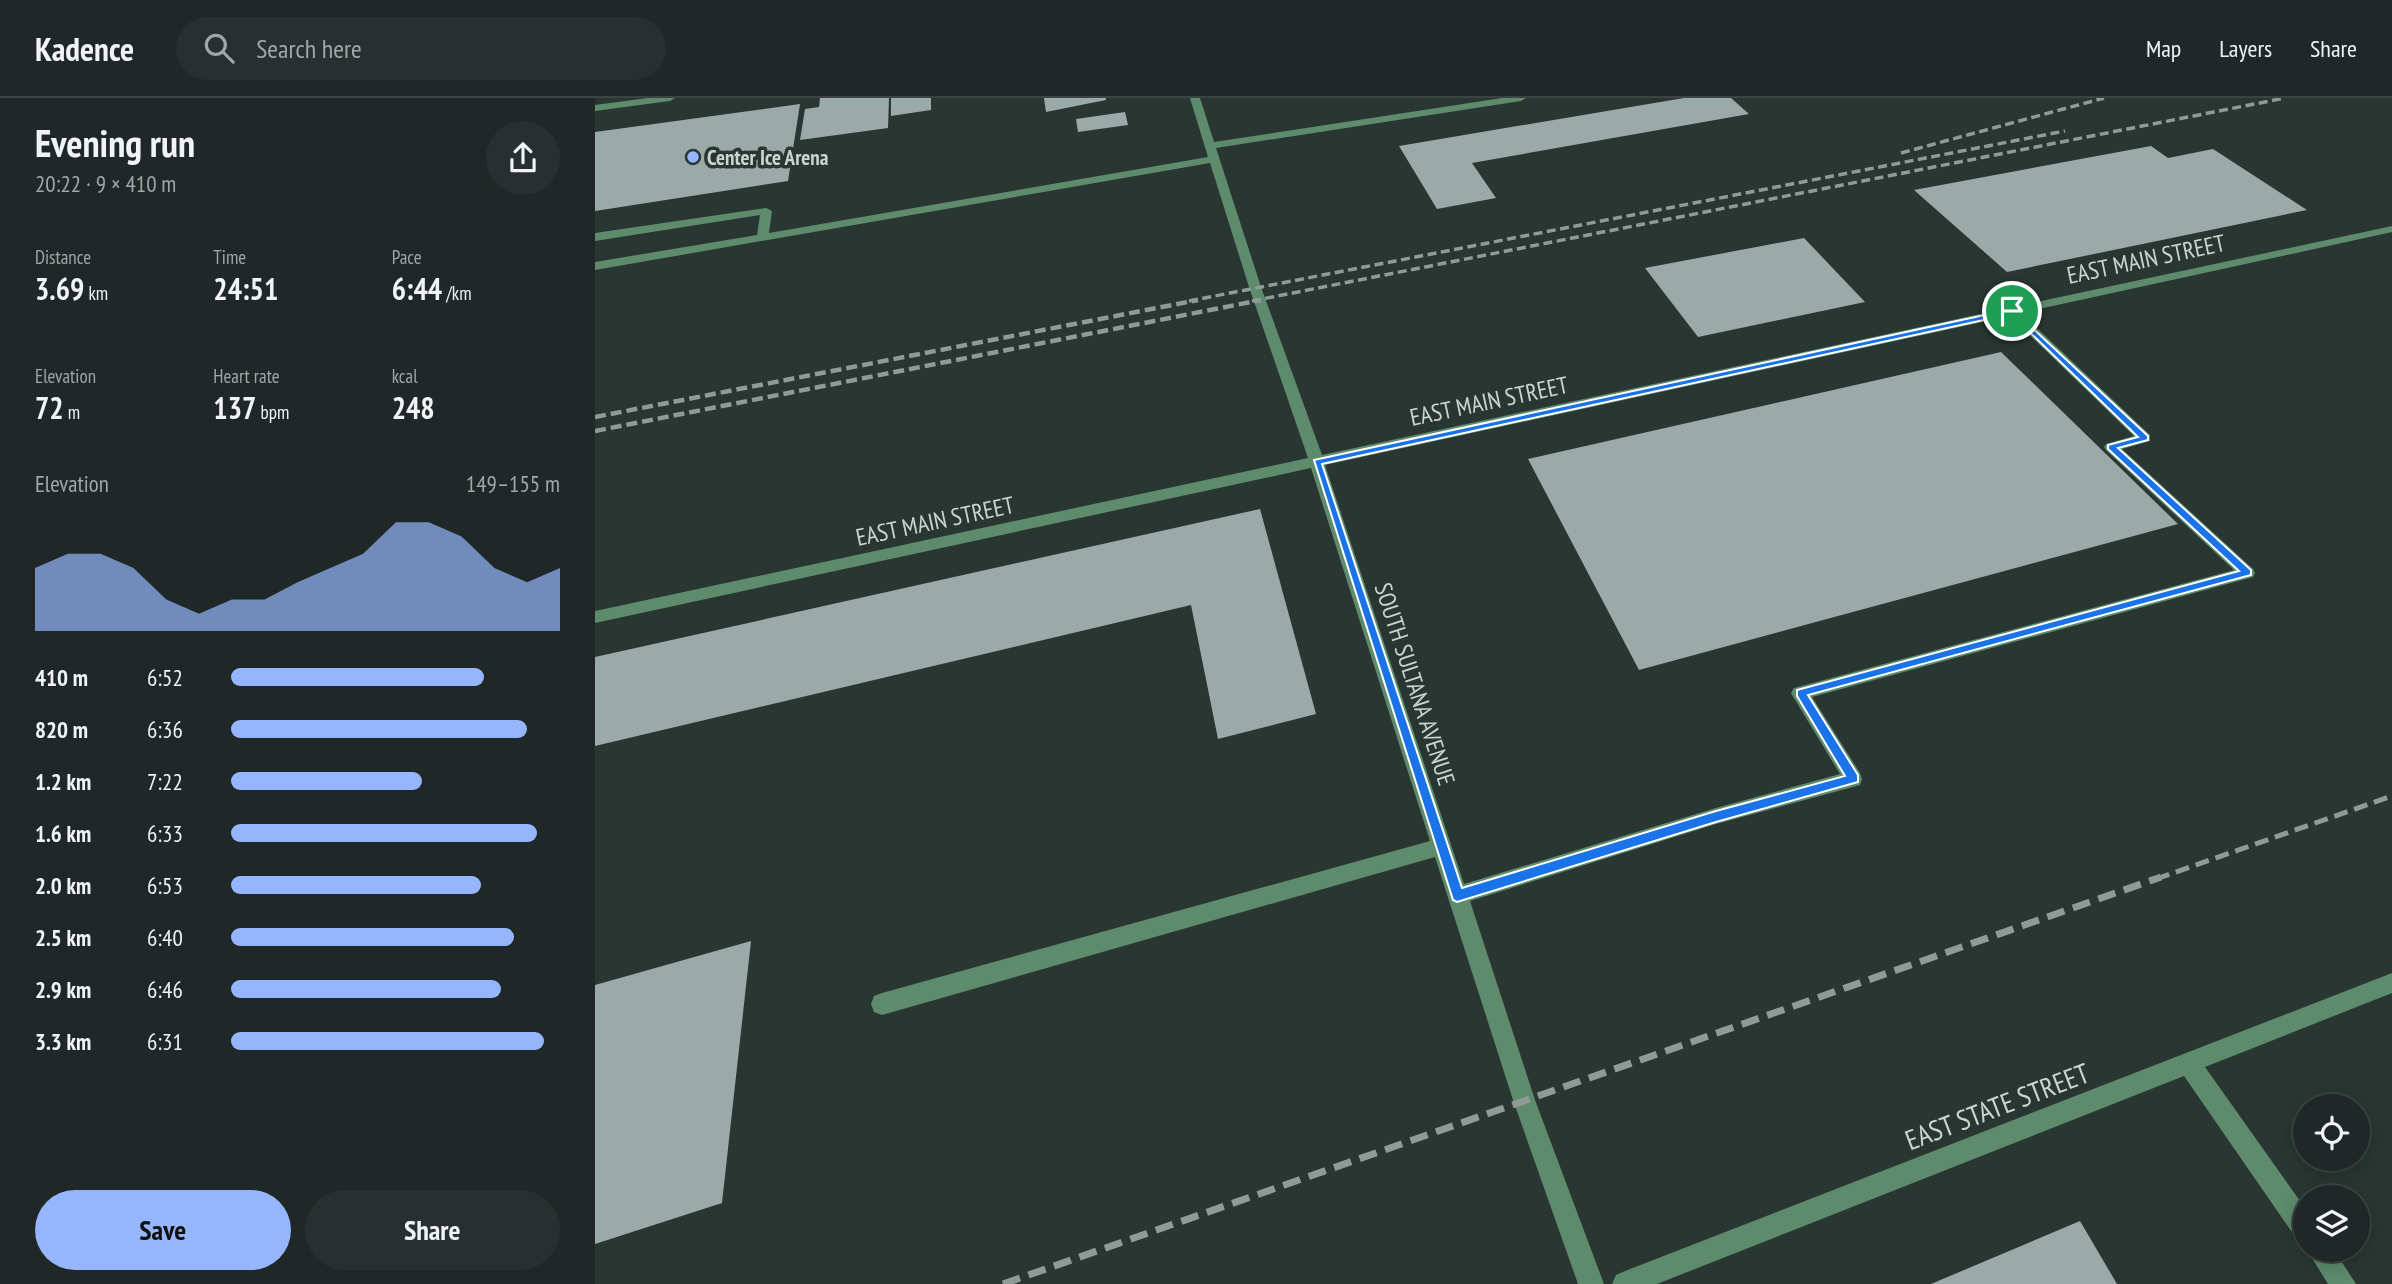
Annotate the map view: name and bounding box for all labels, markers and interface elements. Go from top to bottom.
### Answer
search box [176,17,666,80]
text: Kadence [35,27,134,70]
icon: search [200,29,238,67]
text: Search here [256,32,362,65]
text: Map [2146,33,2181,64]
text: Layers [2219,33,2272,64]
text: Share [2310,33,2357,64]
text: Evening run [35,118,195,167]
button: share [486,121,560,195]
place label: Center Ice Arena [707,144,829,171]
marker: Center Ice Arena [685,149,701,165]
text: 20:22 · 9 × 410 m [35,169,176,198]
street label: EAST MAIN STREET [2064,227,2228,291]
text: Distance [35,245,91,269]
text: Time [213,245,246,269]
text: Pace [392,245,422,269]
text: 3.69 [35,269,84,308]
text: 24:51 [213,269,278,308]
text: 6:44 [392,269,442,308]
text: km [84,281,108,305]
text: /km [442,281,472,305]
pin [1982,281,2042,341]
icon: arrive [1993,292,2031,330]
text: Elevation [35,364,96,388]
text: Heart rate [213,364,280,388]
text: kcal [392,364,418,388]
street label: EAST MAIN STREET [1407,369,1571,433]
text: 72 [35,388,64,427]
text: 137 [213,388,256,427]
text: 248 [392,388,435,427]
text: m [64,400,80,424]
text: bpm [256,400,289,424]
text: Elevation [35,469,109,498]
text: 149–155 m [466,469,560,498]
street label: EAST MAIN STREET [853,489,1017,553]
street label: SOUTH SULTANA AVENUE [1368,579,1462,789]
text: 410 m [35,663,88,692]
text: 6:52 [147,663,183,692]
text: 820 m [35,715,88,744]
text: 6:36 [147,715,183,744]
text: 1.2 km [35,767,91,796]
text: 7:22 [147,767,183,796]
text: 1.6 km [35,819,91,848]
text: 6:33 [147,819,183,848]
text: 2.0 km [35,871,91,900]
text: 6:53 [147,871,183,900]
text: 2.5 km [35,923,91,952]
text: 6:40 [147,923,183,952]
text: 2.9 km [35,975,91,1004]
text: 6:46 [147,975,183,1004]
text: 3.3 km [35,1027,91,1056]
text: 6:31 [147,1027,183,1056]
street label: EAST STATE STREET [1900,1054,2095,1158]
map controls [2293,1094,2370,1262]
button: locate [2293,1094,2370,1171]
button: layers [2293,1185,2370,1262]
button: Save [35,1190,291,1270]
button: Share [305,1190,560,1270]

